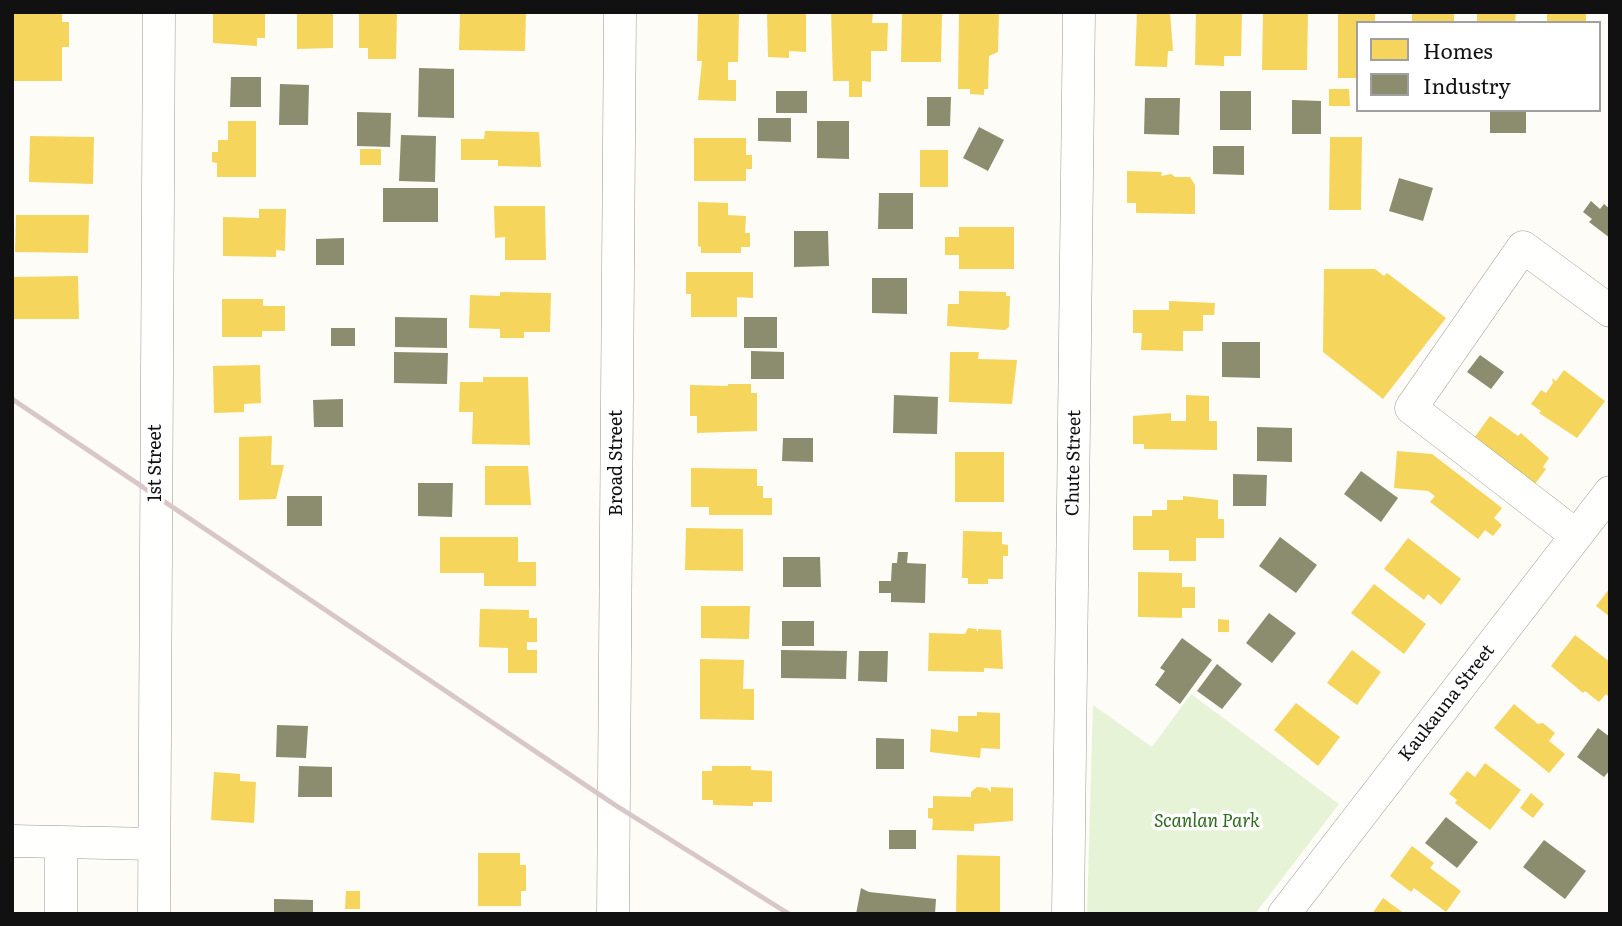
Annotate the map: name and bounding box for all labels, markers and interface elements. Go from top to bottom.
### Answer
legend [1356,21,1601,112]
text: Homes [1423,34,1493,65]
text: Industry [1423,69,1511,100]
street label: Broad Street [606,410,628,516]
street label: Chute Street [1062,410,1086,516]
street label: 1st Street [145,424,167,502]
street label: Kaukauna Street [1395,640,1499,766]
park label: Scanlan Park [1154,811,1260,833]

